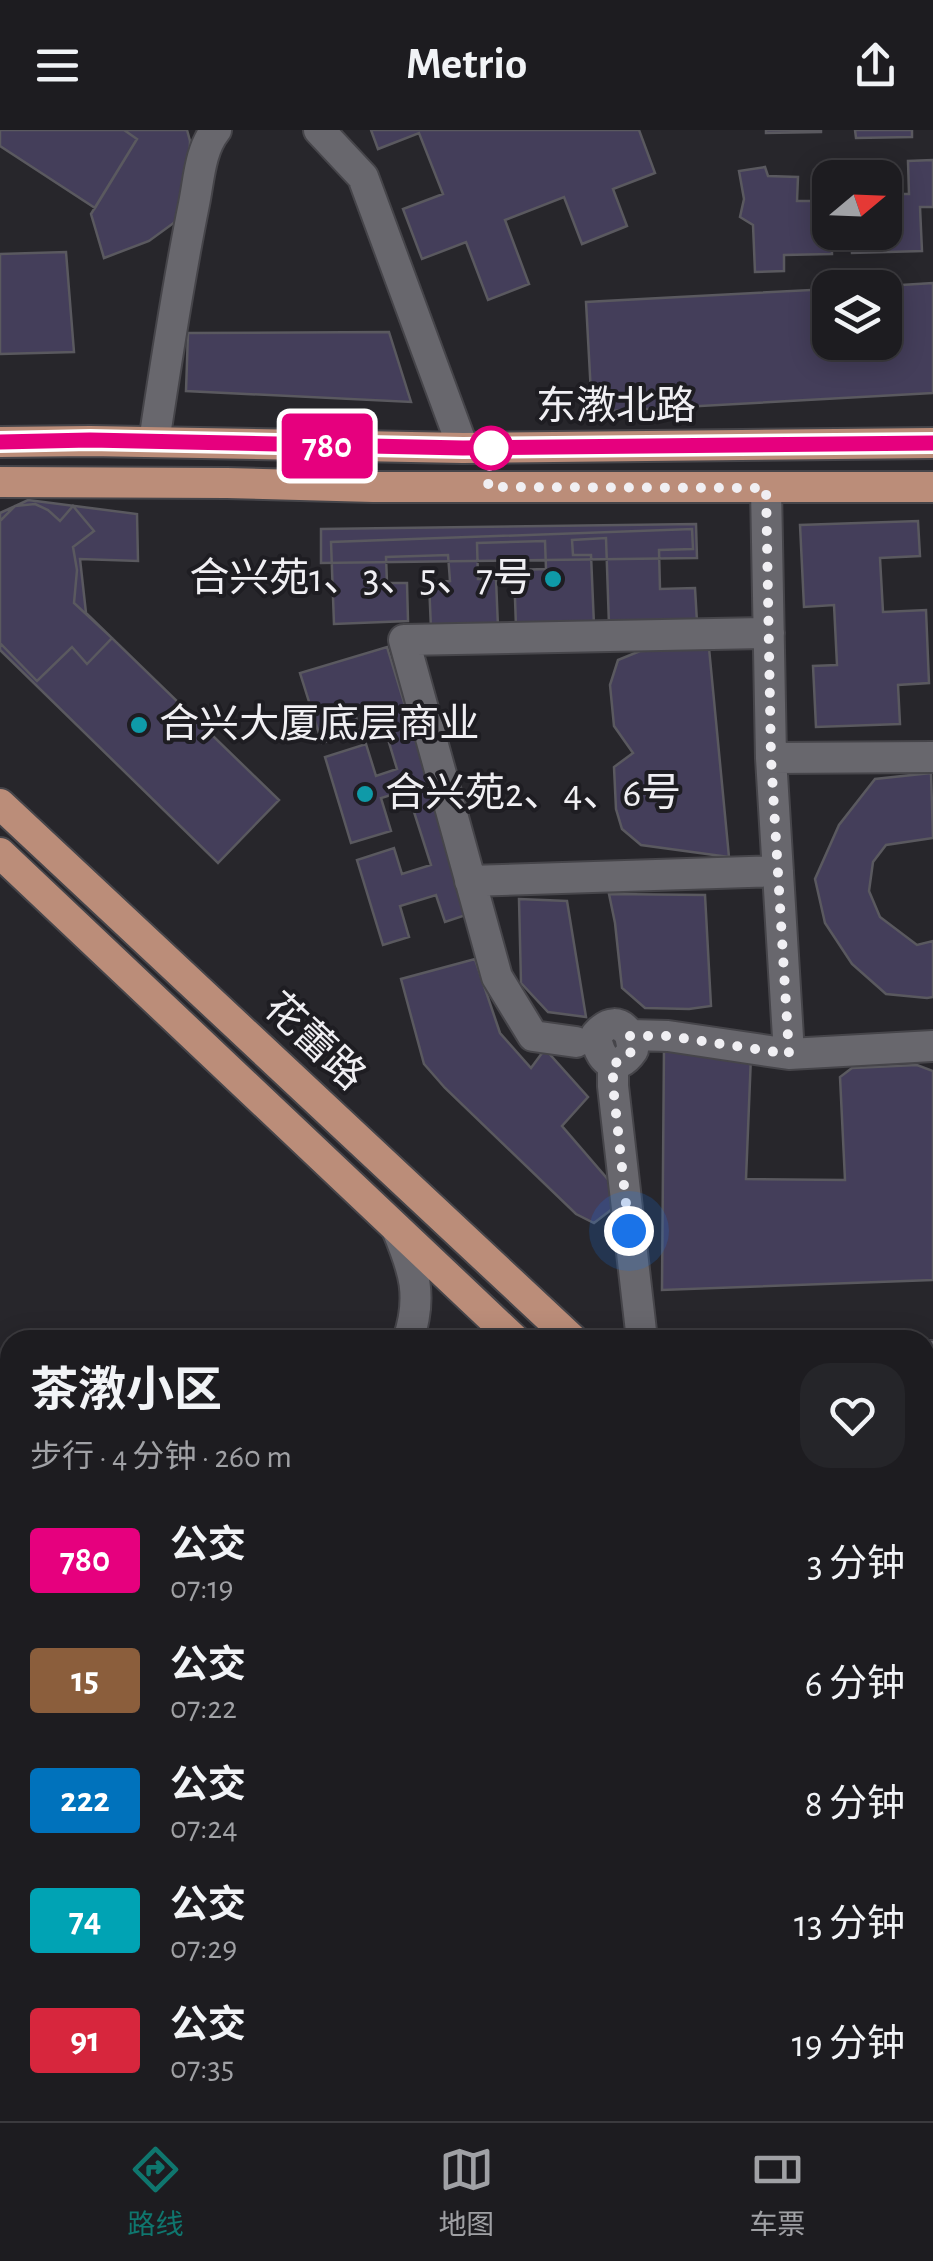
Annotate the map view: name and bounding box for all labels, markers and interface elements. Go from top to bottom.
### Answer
icon: menu [30,38,85,93]
icon: share [848,38,903,93]
text: Metrio [406,42,527,87]
north arrow [812,160,902,250]
map controls [812,160,902,360]
button: layers [812,270,902,360]
street label: 东漖北路 [536,385,696,427]
line badge: 780 [270,414,384,478]
unlabelled marker [470,427,512,469]
text: 780 [302,429,352,464]
place label: 合兴苑1、3、5、7号 [189,557,533,599]
marker: 合兴苑1、3、5、7号 [542,568,564,590]
place label: 合兴大厦底层商业 [159,703,479,745]
marker: 合兴大厦底层商业 [128,714,150,736]
place label: 合兴苑2、4、6号 [385,772,681,814]
marker: 合兴苑2、4、6号 [354,783,376,805]
street label: 花蕾路 [256,985,373,1098]
your location [604,1206,654,1256]
button: heart [800,1363,905,1468]
text: 茶漖小区 [30,1368,222,1416]
text: 步行 · 4 分钟 · 260 m [30,1441,292,1473]
text: 公交 [170,1527,246,1565]
text: 780 [60,1543,110,1578]
text: 3 分钟 [807,1546,905,1584]
text: 07:19 [170,1572,234,1604]
text: 公交 [170,1647,246,1685]
text: 15 [71,1663,99,1698]
text: 6 分钟 [805,1666,905,1704]
text: 07:22 [170,1692,237,1724]
text: 公交 [170,1767,246,1805]
text: 222 [60,1783,110,1818]
text: 8 分钟 [805,1786,905,1824]
text: 07:24 [170,1812,238,1844]
text: 公交 [170,1887,246,1925]
text: 74 [69,1903,101,1938]
text: 13 分钟 [794,1906,905,1944]
text: 07:29 [170,1932,237,1964]
text: 公交 [170,2007,246,2045]
text: 91 [70,2023,100,2058]
text: 19 分钟 [792,2026,905,2064]
text: 07:35 [170,2052,234,2084]
tab: 路线 [127,2142,184,2243]
tab: 地图 [438,2142,495,2243]
tab: 车票 [749,2142,806,2243]

